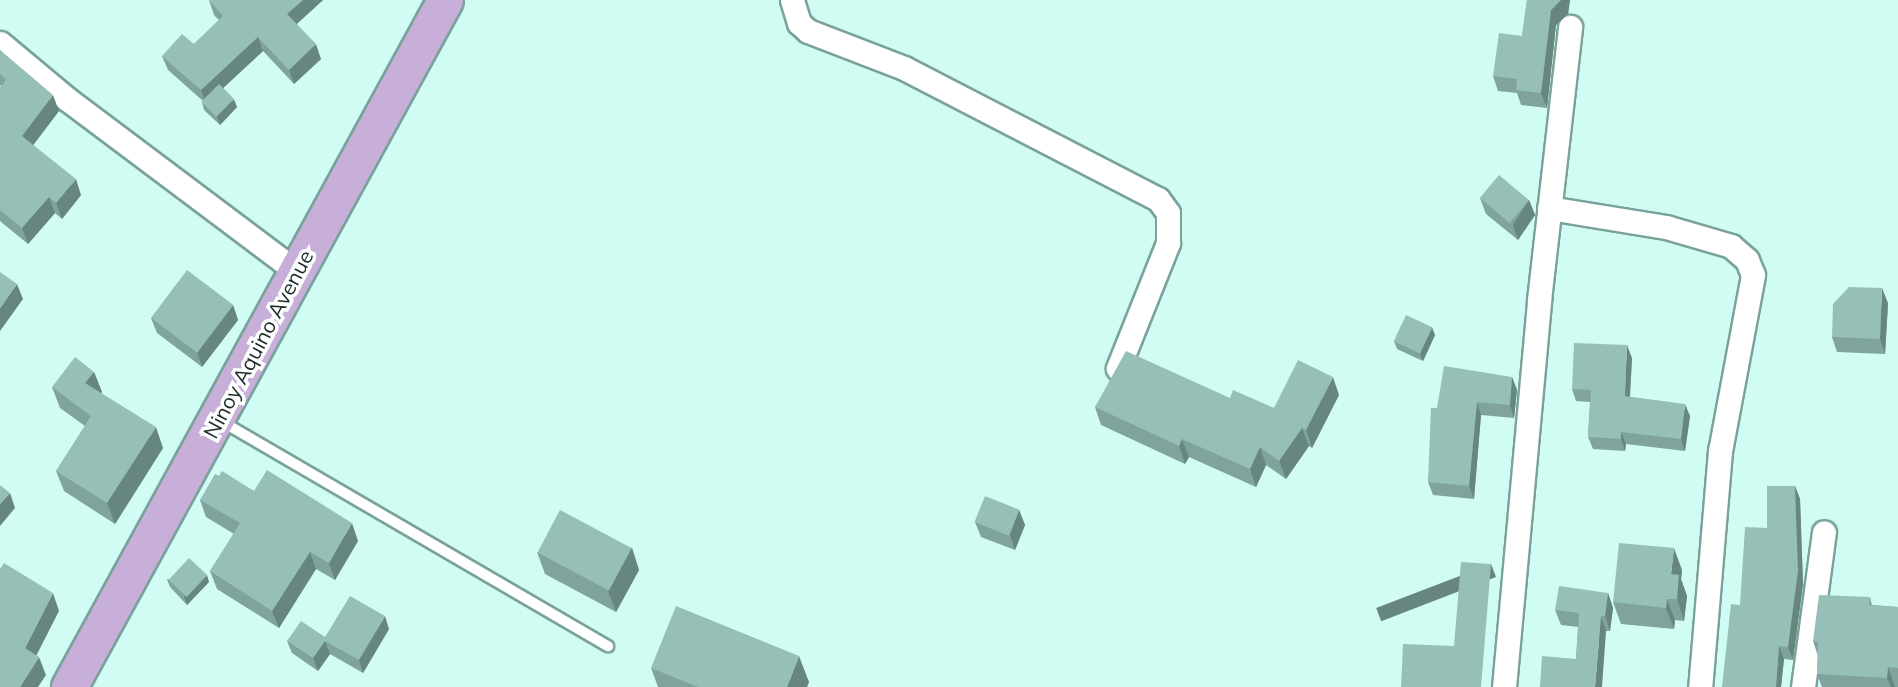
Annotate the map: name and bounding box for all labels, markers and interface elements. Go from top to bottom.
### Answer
street label: Ninoy Aquino Avenue [198,246,318,442]

